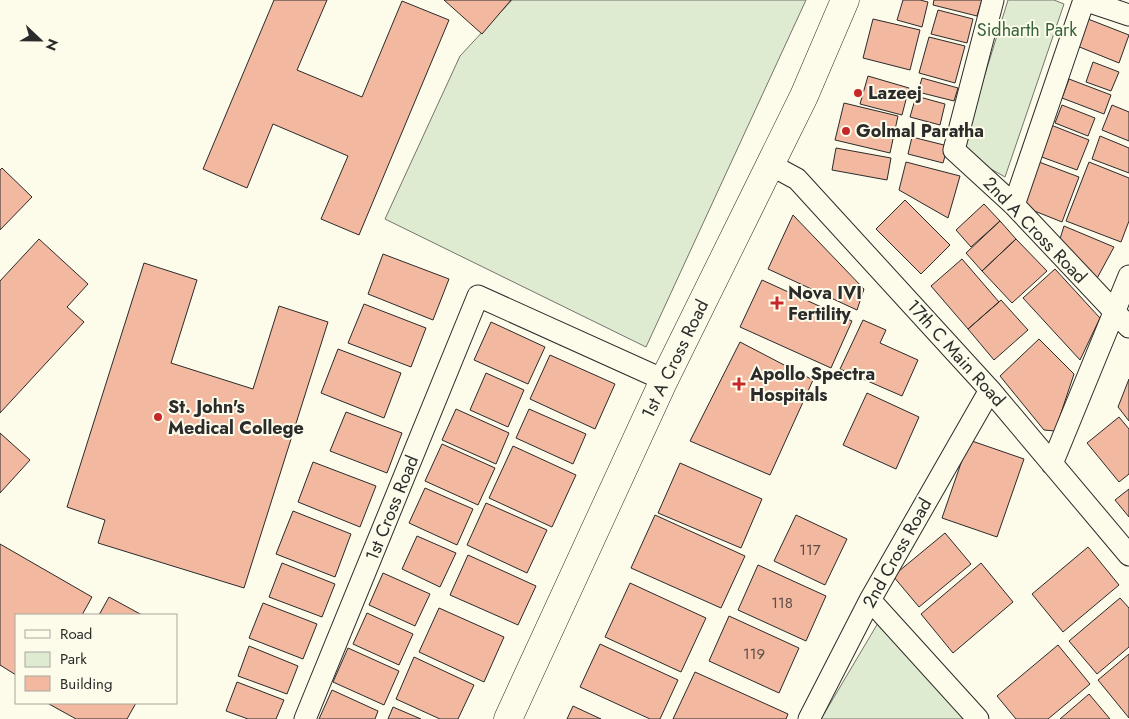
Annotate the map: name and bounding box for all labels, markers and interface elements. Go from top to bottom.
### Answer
north arrow [15,15,65,65]
park label: Sidharth Park [977,17,1077,43]
text: N [41,36,63,54]
place label: Lazeej [868,80,922,106]
marker: Lazeej [852,87,864,99]
place label: Golmal Paratha [856,118,984,144]
marker: Golmal Paratha [840,125,852,137]
street label: 2nd A Cross Road [977,171,1093,289]
place label: Nova IVI Fertility [788,280,862,327]
street label: 17th C Main Road [901,294,1011,412]
street label: 1st A Cross Road [635,295,715,423]
marker: Nova IVI Fertility [770,296,784,310]
place label: Apollo Spectra Hospitals [749,361,875,408]
marker: Apollo Spectra Hospitals [732,377,746,391]
place label: St. John's Medical College [168,394,304,441]
marker: St. John's Medical College [152,411,164,423]
street label: 1st Cross Road [359,451,425,565]
street label: 2nd Cross Road [856,493,938,613]
house number: 117 [799,539,821,561]
house number: 118 [771,592,793,614]
legend [15,614,178,704]
text: Road [60,623,92,645]
house number: 119 [743,643,765,665]
text: Park [60,648,87,670]
text: Building [60,673,112,695]

